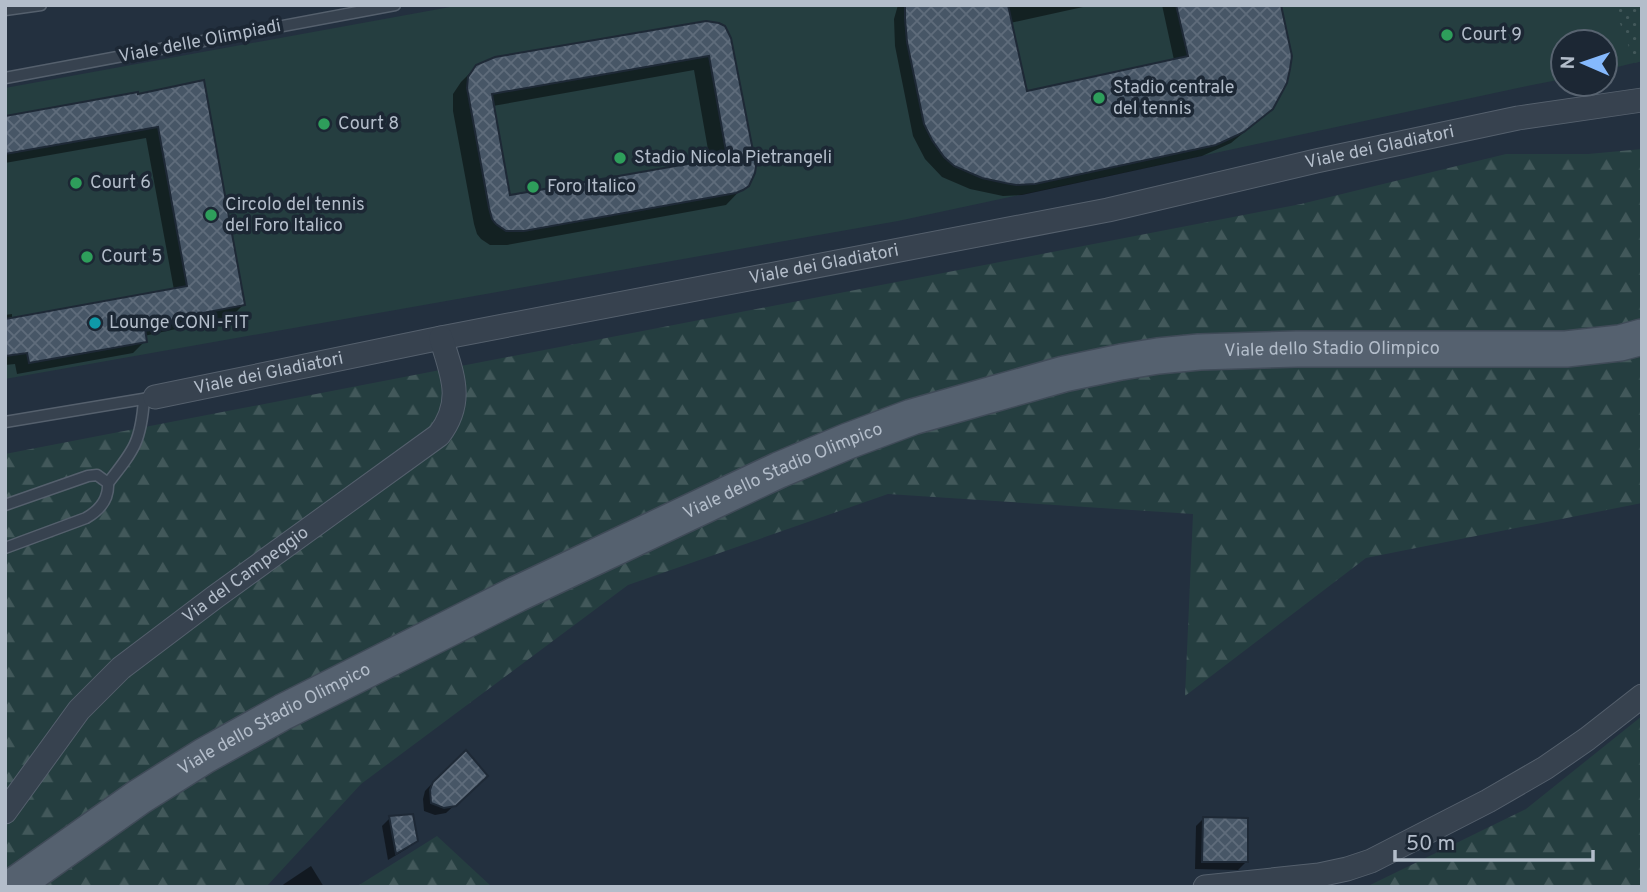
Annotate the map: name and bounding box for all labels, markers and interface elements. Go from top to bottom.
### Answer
street label: Viale delle Olimpiadi [117,15,283,69]
place label: Court 9 [1461,24,1522,47]
marker: Court 9 [1439,27,1455,43]
north arrow [1549,28,1619,98]
text: N [1557,55,1581,70]
place label: Stadio centrale del tennis [1113,77,1234,121]
marker: Stadio centrale del tennis [1091,90,1107,106]
place label: Court 8 [338,113,399,136]
marker: Court 8 [316,116,332,132]
street label: Viale dei Gladiatori [1303,120,1456,175]
place label: Stadio Nicola Pietrangeli [634,147,832,170]
marker: Stadio Nicola Pietrangeli [612,150,628,166]
place label: Court 6 [90,172,151,195]
marker: Court 6 [68,175,84,191]
place label: Foro Italico [547,176,636,199]
marker: Foro Italico [525,179,541,195]
place label: Circolo del tennis del Foro Italico [225,194,365,238]
marker: Circolo del tennis del Foro Italico [203,207,219,223]
street label: Viale dei Gladiatori [747,239,901,290]
place label: Court 5 [101,246,163,269]
marker: Court 5 [79,249,95,265]
place label: Lounge CONI-FIT [109,312,249,335]
marker: Lounge CONI-FIT [87,315,103,331]
street label: Viale dello Stadio Olimpico [1224,337,1440,363]
street label: Viale dei Gladiatori [192,347,345,400]
street label: Viale dello Stadio Olimpico [679,418,886,525]
street label: Via del Campeggio [178,521,314,629]
street label: Viale dello Stadio Olimpico [174,658,375,781]
scale bar [1395,818,1593,862]
text: 50 m [1406,831,1455,858]

